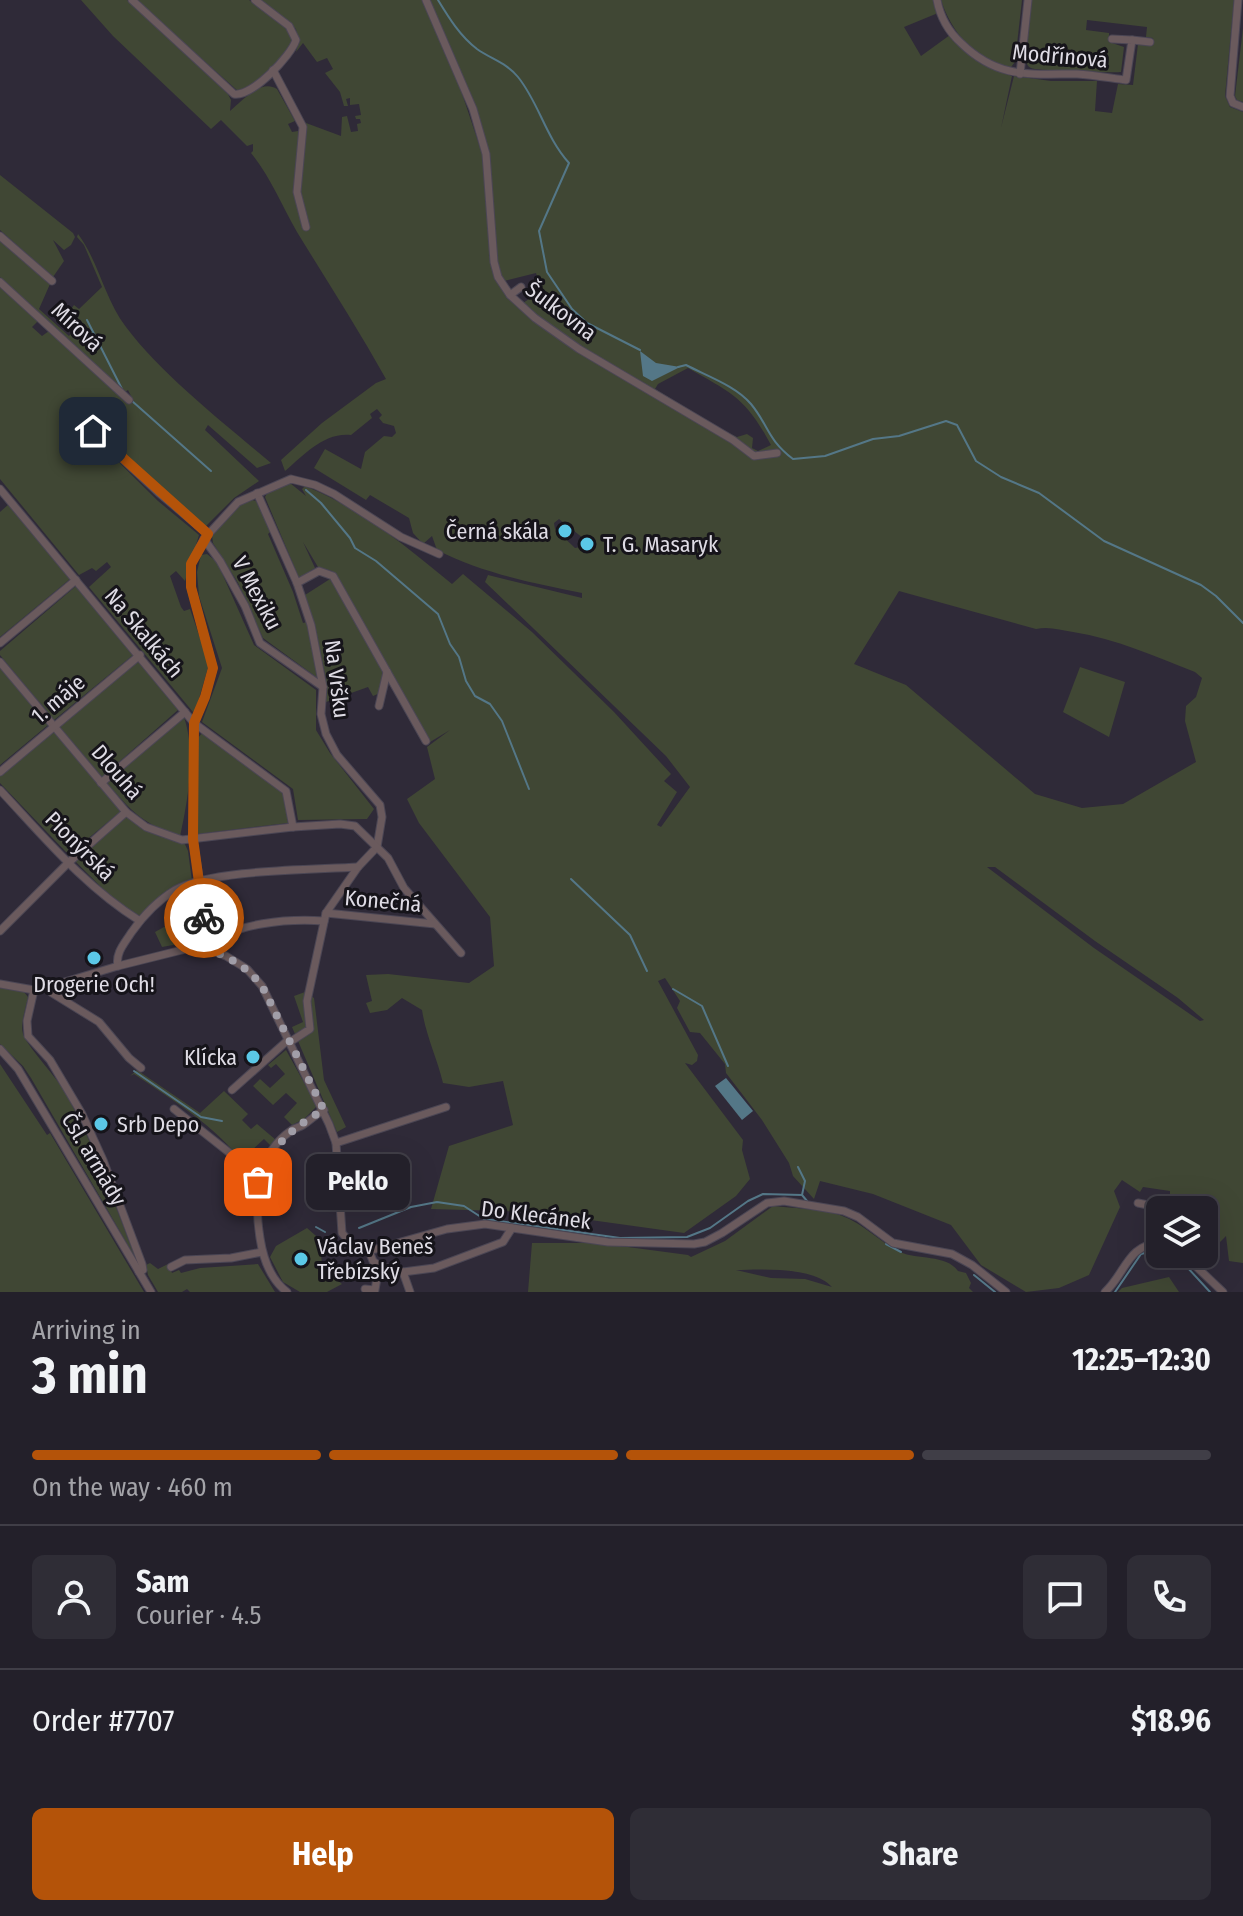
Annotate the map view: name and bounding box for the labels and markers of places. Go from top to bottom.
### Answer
pin [59,397,127,465]
place label: Černá skála [446,518,549,545]
marker: Černá skála [556,522,574,540]
place label: T. G. Masaryk [603,531,719,558]
marker: T. G. Masaryk [578,535,596,553]
marker: Drogerie Och! [85,949,103,967]
place label: Drogerie Och! [33,971,155,998]
place label: Klícka [184,1044,237,1071]
marker: Klícka [244,1048,262,1066]
place label: Srb Depo [117,1111,199,1138]
marker: Srb Depo [92,1115,110,1133]
pin [224,1148,292,1216]
callout: Peklo [306,1154,410,1210]
place label: Václav Beneš Třebízský [317,1233,433,1285]
marker: Václav Beneš Třebízský [292,1250,310,1268]

